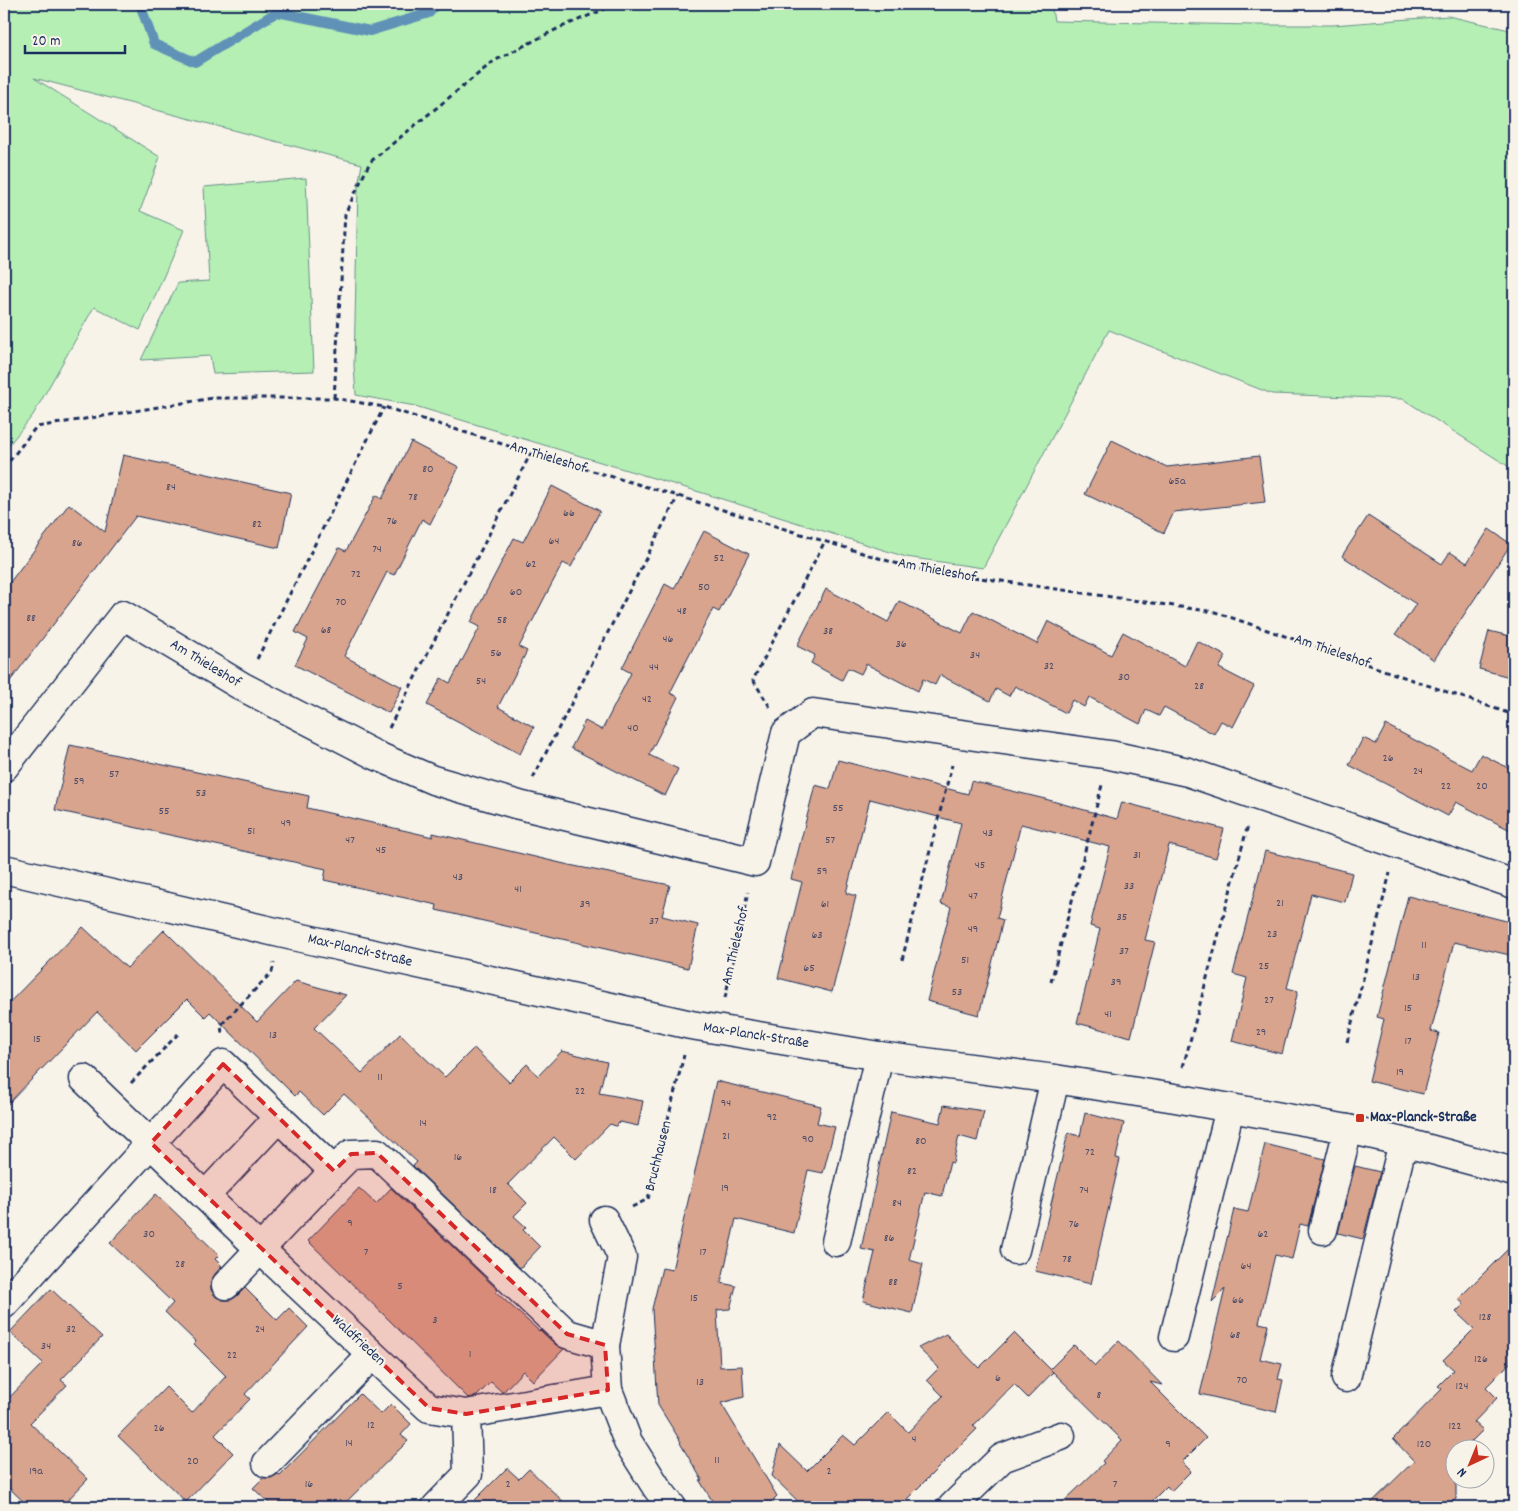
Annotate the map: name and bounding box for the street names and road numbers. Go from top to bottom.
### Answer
street label: Am Thieleshof [507,436,590,480]
street label: Am Thieleshof [896,553,979,590]
street label: Am Thieleshof [1291,629,1374,676]
street label: Am Thieleshof [165,634,245,694]
street label: Am Thieleshof [716,904,756,987]
street label: Max-Planck-Straße [306,928,415,974]
street label: Max-Planck-Straße [702,1017,811,1055]
street label: Bruchhausen [640,1118,678,1194]
street label: Waldfrieden [326,1310,390,1372]

